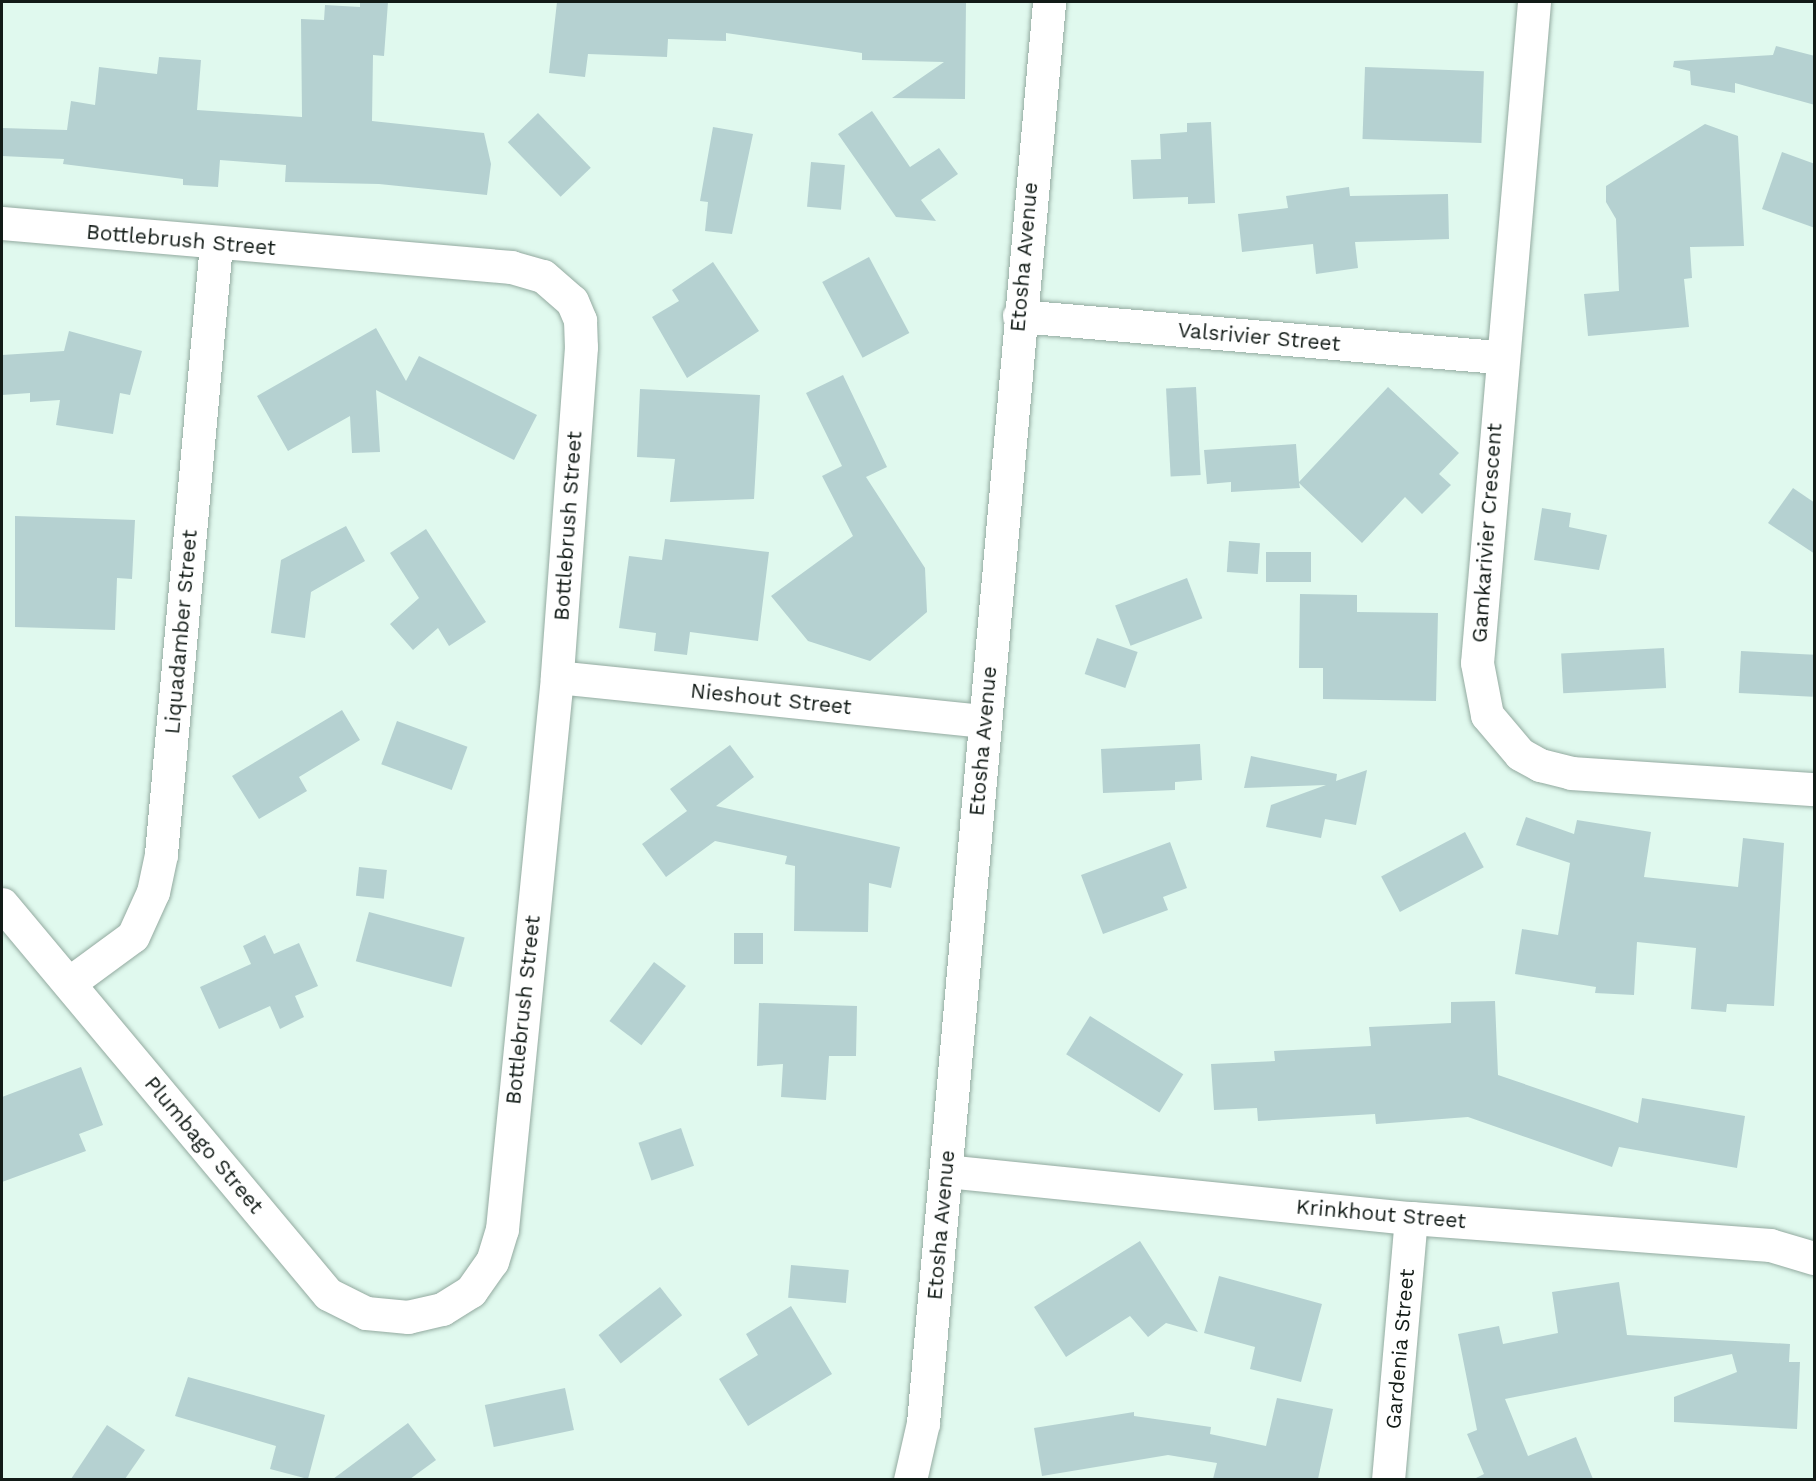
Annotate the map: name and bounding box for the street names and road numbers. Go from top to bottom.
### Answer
street label: Etosha Avenue [1005,180,1043,334]
street label: Bottlebrush Street [85,219,277,261]
street label: Valsrivier Street [1176,317,1342,357]
street label: Gamkarivier Crescent [1467,422,1507,644]
street label: Bottlebrush Street [549,430,587,622]
street label: Liquadamber Street [159,529,203,735]
street label: Etosha Avenue [964,664,1002,818]
street label: Nieshout Street [689,678,853,720]
street label: Bottlebrush Street [501,914,545,1106]
street label: Plumbago Street [139,1071,269,1219]
street label: Etosha Avenue [922,1148,960,1302]
street label: Krinkhout Street [1295,1194,1467,1234]
street label: Gardenia Street [1380,1267,1420,1431]

